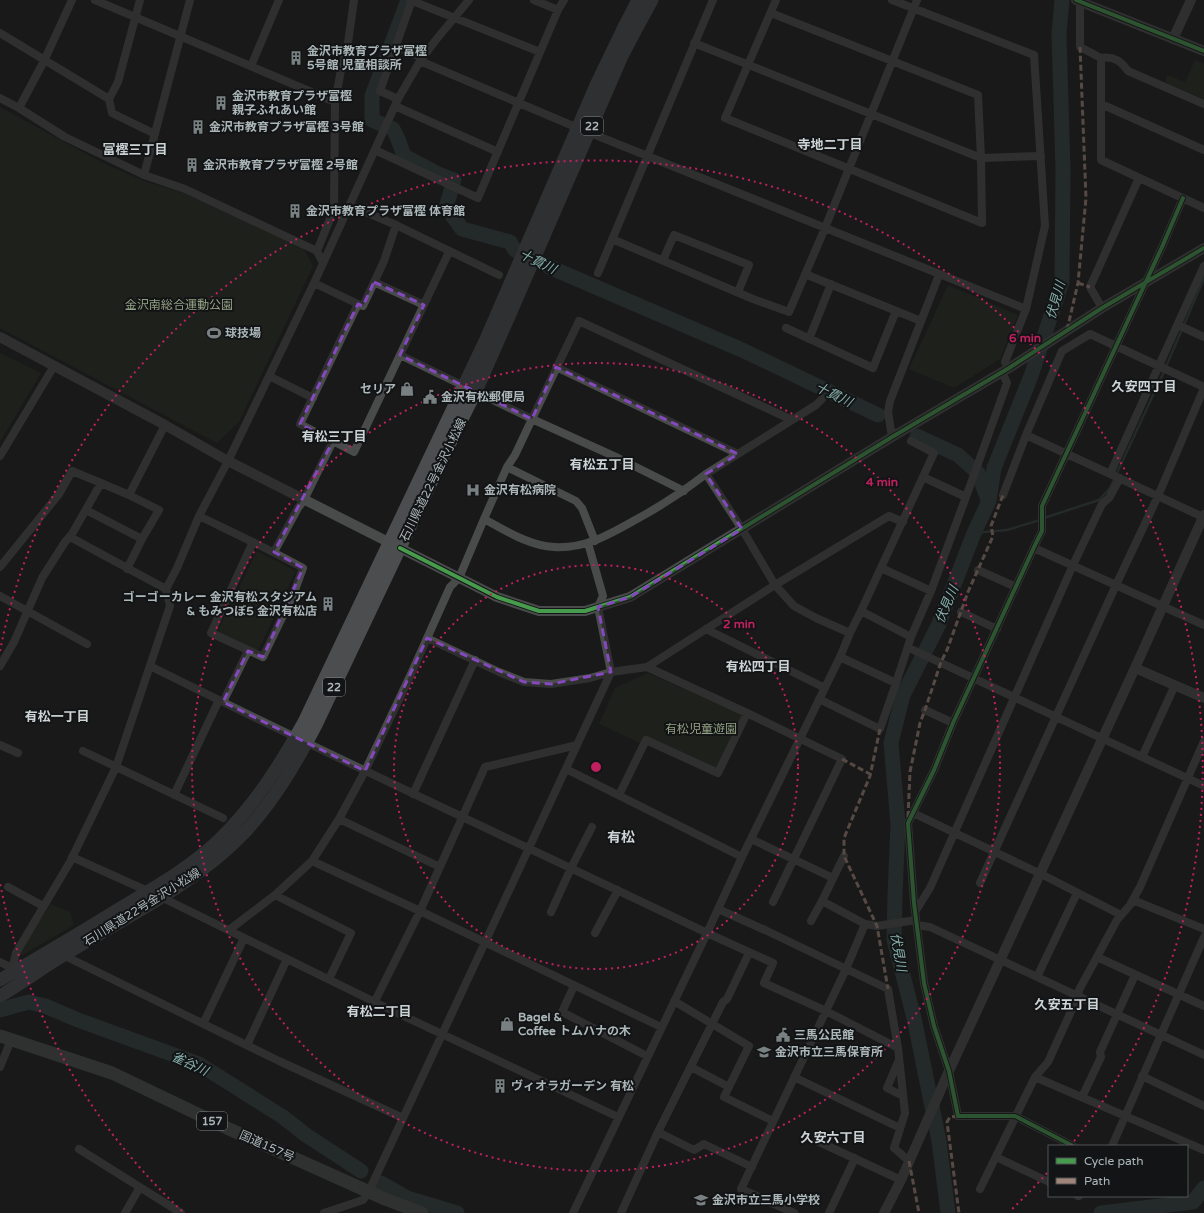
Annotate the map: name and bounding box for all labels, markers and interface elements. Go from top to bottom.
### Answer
place label: 金沢市教育プラザ富樫 5号館 児童相談所 [307,44,427,72]
building icon: 金沢市教育プラザ富樫 5号館 児童相談所 [288,50,304,66]
place label: 金沢市教育プラザ富樫 親子ふれあい館 [232,89,352,117]
building icon: 金沢市教育プラザ富樫 親子ふれあい館 [213,95,229,111]
road number: 22 [581,117,603,135]
building icon: 金沢市教育プラザ富樫 3号館 [190,119,206,135]
place label: 金沢市教育プラザ富樫 3号館 [209,120,364,134]
district label: 寺地二丁目 [797,137,863,153]
district label: 富樫三丁目 [102,142,168,158]
building icon: 金沢市教育プラザ富樫 2号館 [184,157,200,173]
place label: 金沢市教育プラザ富樫 2号館 [203,158,358,172]
building icon: 金沢市教育プラザ富樫 体育館 [287,203,303,219]
place label: 金沢市教育プラザ富樫 体育館 [306,204,465,218]
water label: 十貫川 [517,246,560,279]
water label: 伏見川 [1043,277,1070,321]
park label: 金沢南総合運動公園 [125,298,233,312]
sports icon: 球技場 [206,325,222,341]
place label: 球技場 [225,326,261,340]
text: 6 min [1009,331,1041,345]
water label: 十貫川 [813,379,856,412]
district label: 久安四丁目 [1111,379,1177,395]
shop icon: セリア [399,381,415,397]
place label: セリア [360,382,396,396]
public building icon: 金沢有松郵便局 [422,389,438,405]
place label: 金沢有松郵便局 [441,390,525,404]
street label: 石川県道22号金沢小松線 [397,416,469,544]
district label: 有松三丁目 [301,429,367,445]
district label: 有松五丁目 [569,457,635,473]
text: 4 min [866,475,898,489]
hospital icon: 金沢有松病院 [465,482,481,498]
place label: 金沢有松病院 [484,483,556,497]
water label: 伏見川 [932,581,963,625]
place label: ゴーゴーカレー 金沢有松スタジアム & もみつぼ5 金沢有松店 [123,590,317,618]
building icon: ゴーゴーカレー 金沢有松スタジアム & もみつぼ5 金沢有松店 [320,596,336,612]
text: 2 min [723,617,755,631]
district label: 有松四丁目 [725,659,791,675]
road number: 22 [323,678,345,696]
district label: 有松一丁目 [24,709,90,725]
park label: 有松児童遊園 [665,722,737,736]
centre of rings [589,760,603,774]
district label: 有松 [607,829,635,846]
street label: 石川県道22号金沢小松線 [81,865,203,949]
water label: 伏見川 [887,932,910,975]
district label: 久安五丁目 [1034,997,1100,1013]
district label: 有松二丁目 [346,1004,412,1020]
place label: Bagel & Coffee トムハナの木 [518,1010,631,1038]
shop icon: Bagel & Coffee トムハナの木 [499,1016,515,1032]
public building icon: 三馬公民館 [775,1027,791,1043]
place label: 三馬公民館 [794,1028,854,1042]
school or university icon: 金沢市立三馬保育所 [756,1044,772,1060]
place label: 金沢市立三馬保育所 [775,1045,883,1059]
water label: 雀谷川 [169,1048,212,1080]
building icon: ヴィオラガーデン 有松 [492,1078,508,1094]
place label: ヴィオラガーデン 有松 [511,1079,634,1093]
road number: 157 [197,1112,227,1130]
street label: 国道157号 [237,1128,297,1164]
district label: 久安六丁目 [800,1130,866,1146]
legend [1048,1145,1188,1197]
text: Cycle path [1084,1154,1143,1168]
text: Path [1084,1174,1110,1188]
school or university icon: 金沢市立三馬小学校 [693,1192,709,1208]
place label: 金沢市立三馬小学校 [712,1193,820,1207]

